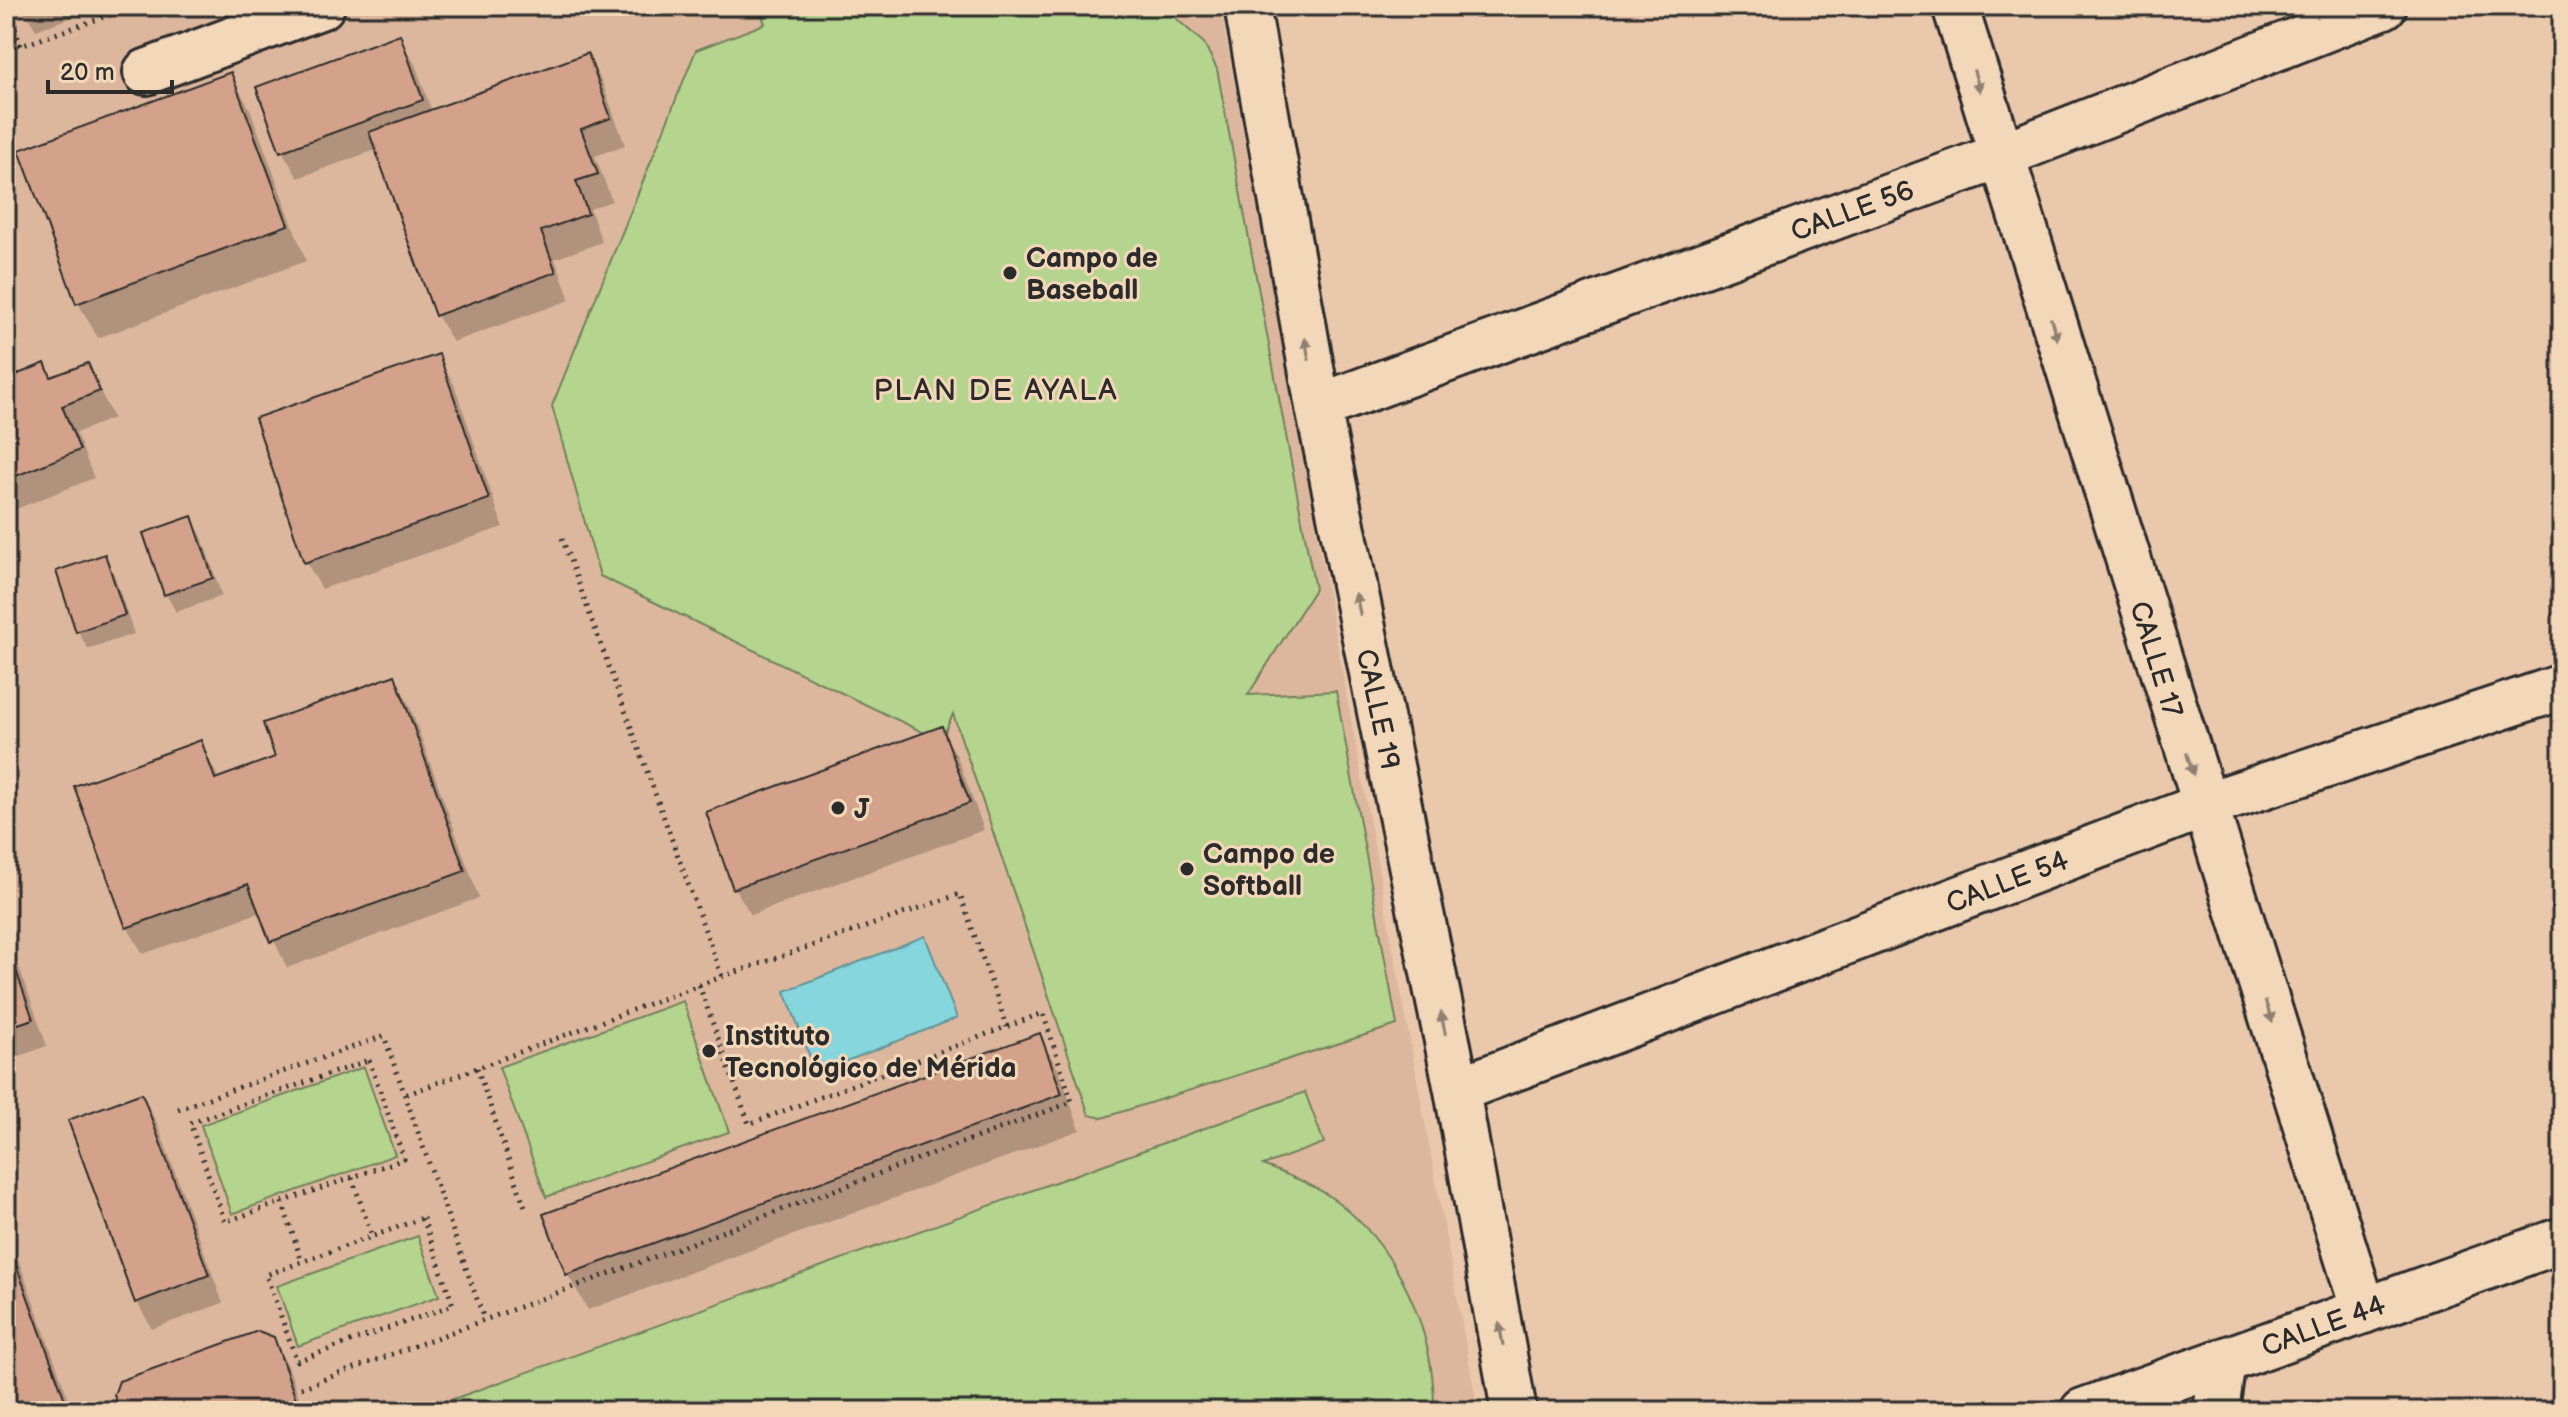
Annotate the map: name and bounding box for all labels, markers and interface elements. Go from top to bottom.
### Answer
scale bar [48,44,172,94]
text: 20 m [60,58,115,87]
one-way arrow [1971,69,1984,93]
street label: CALLE 56 [1787,174,1918,249]
place label: Campo de Baseball [1026,242,1158,307]
marker: Campo de Baseball [1001,264,1019,282]
one-way arrow [2048,317,2061,341]
one-way arrow [1301,336,1313,361]
district label: PLAN DE AYALA [873,373,1119,409]
one-way arrow [1351,591,1364,616]
street label: CALLE 17 [2122,597,2189,722]
street label: CALLE 19 [1349,646,1406,773]
one-way arrow [2184,753,2197,777]
place label: J [854,793,870,826]
marker: J [829,799,847,817]
place label: Campo de Softball [1203,838,1335,903]
street label: CALLE 54 [1942,844,2073,921]
marker: Campo de Softball [1178,860,1196,878]
one-way arrow [2263,1000,2276,1024]
one-way arrow [1436,1011,1449,1036]
place label: Instituto Tecnológico de Mérida [725,1020,1017,1085]
marker: Instituto Tecnológico de Mérida [700,1042,718,1060]
street label: CALLE 44 [2257,1289,2390,1364]
one-way arrow [1494,1321,1506,1346]

